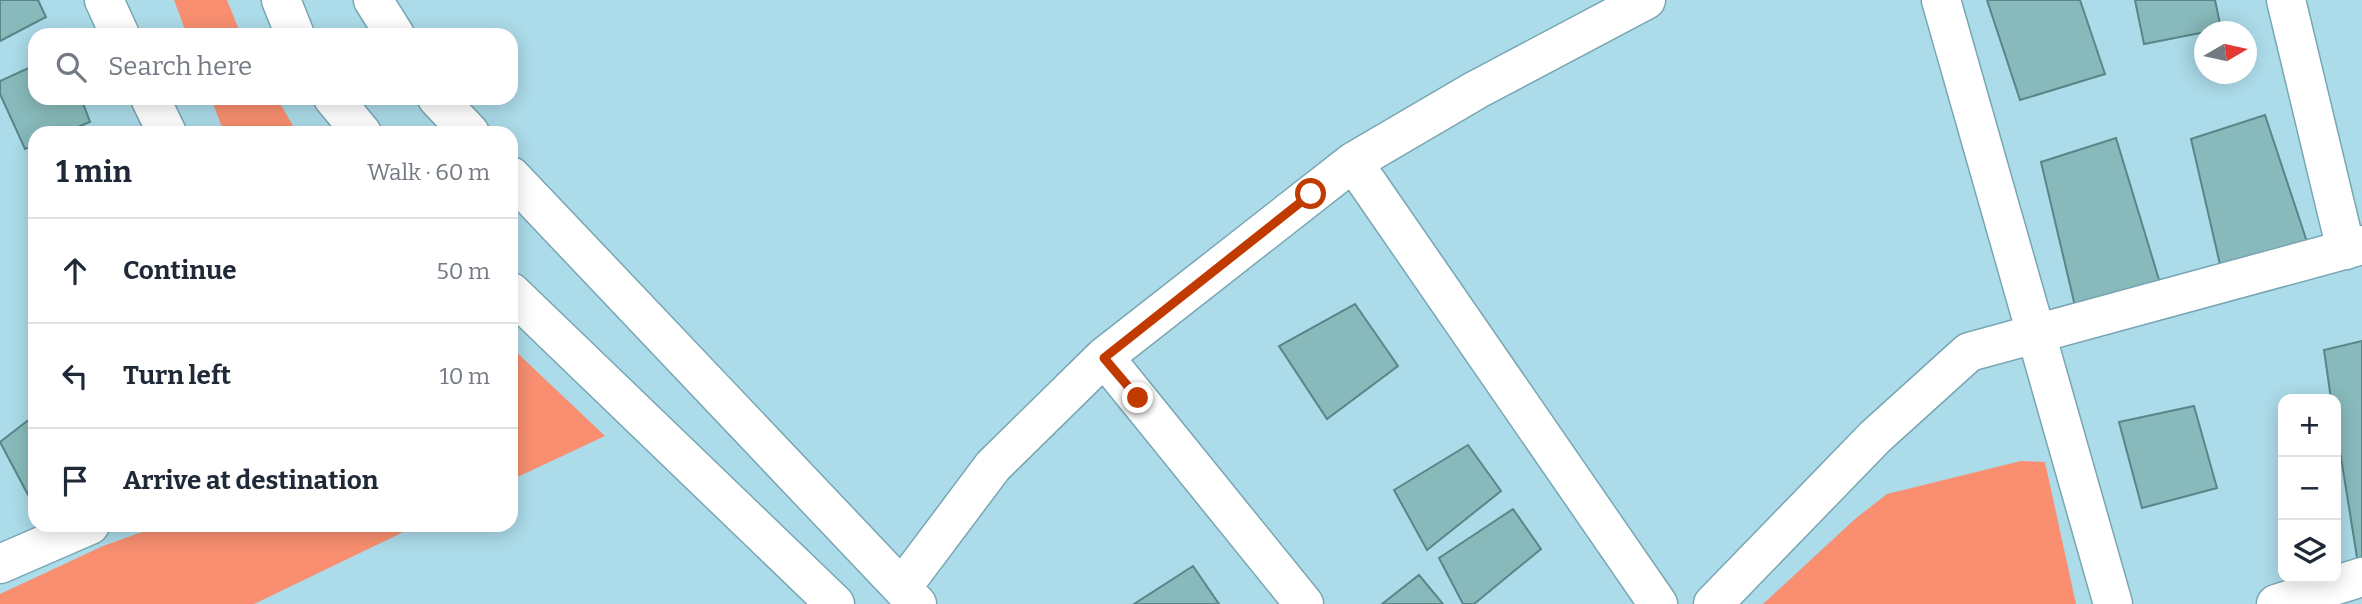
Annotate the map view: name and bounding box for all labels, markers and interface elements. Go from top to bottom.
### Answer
north arrow [2194,21,2257,84]
search box [28,28,518,105]
icon: search [52,48,90,86]
text: Search here [108,51,252,82]
text: 1 min [56,154,132,190]
text: Walk · 60 m [367,158,490,186]
route start [1295,178,1326,209]
icon: ahead [56,252,94,290]
text: Continue [123,255,237,286]
text: 50 m [436,257,490,285]
icon: left [56,357,94,395]
text: Turn left [123,360,231,391]
text: 10 m [439,362,490,390]
route end [1122,382,1153,413]
map controls [2278,394,2341,583]
button: + [2278,394,2341,457]
button: − [2278,457,2341,520]
icon: arrive [56,462,94,500]
text: Arrive at destination [123,465,378,496]
button: layers [2278,520,2341,583]

